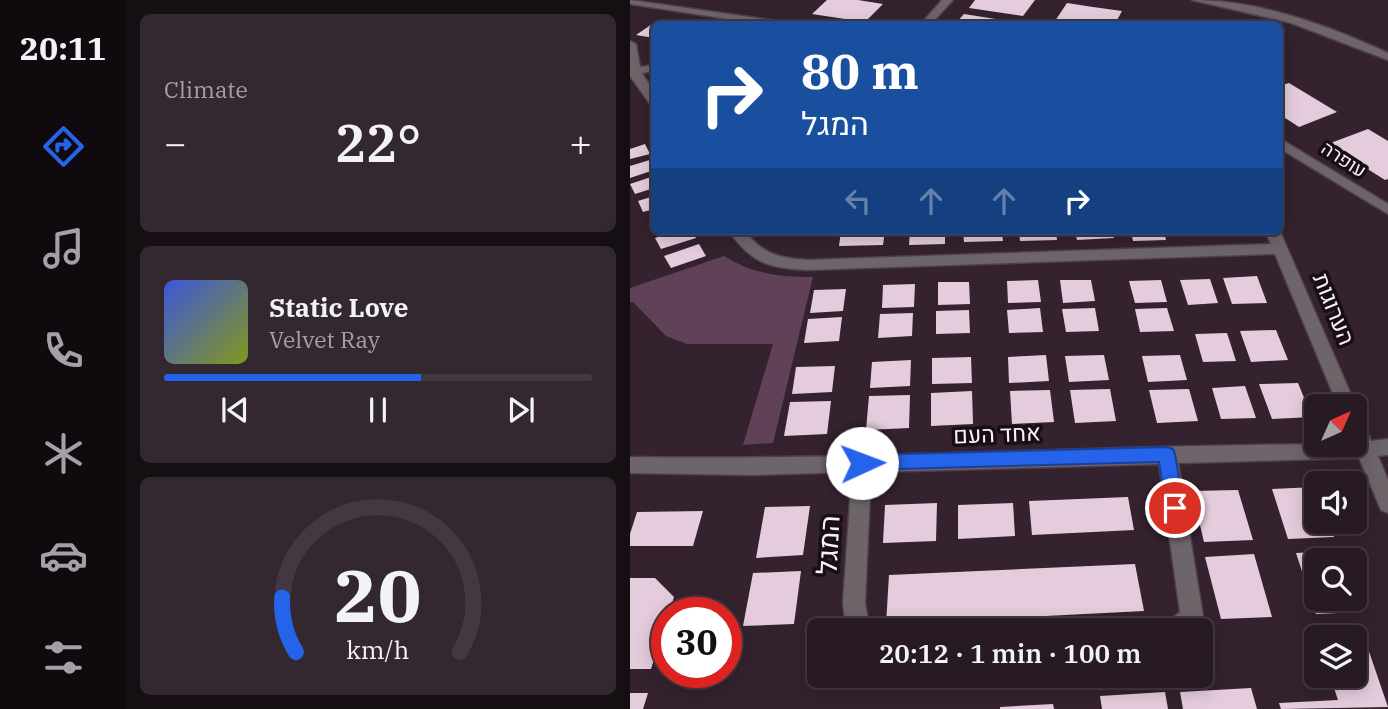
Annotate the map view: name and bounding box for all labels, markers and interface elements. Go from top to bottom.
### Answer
text: 20:11 [20,27,106,69]
text: 80 m [801,39,919,102]
icon: right [686,49,777,140]
text: Climate [164,74,248,104]
text: המגל [801,102,869,144]
text: 22° [335,109,421,176]
text: − [164,118,187,167]
text: + [569,118,592,167]
icon: directions [39,122,88,171]
street label: עופרה [1317,136,1371,182]
icon: left [839,182,877,220]
icon: ahead [912,182,950,220]
icon: ahead [985,182,1023,220]
icon: right [1058,182,1096,220]
icon: music [39,224,88,273]
street label: הערוגות [1307,268,1363,349]
text: Static Love [269,290,408,324]
text: Velvet Ray [269,324,380,354]
icon: phone [39,326,88,375]
icon: previous [216,391,254,429]
icon: pause [359,391,397,429]
icon: next [502,391,540,429]
north arrow [1304,394,1367,457]
map controls [1304,394,1367,688]
street label: אחד העם [953,416,1041,450]
position arrow [825,426,899,500]
icon: climate [39,429,88,478]
button: sound [1304,471,1367,534]
pin [1145,478,1205,538]
icon: arrive [1156,489,1194,527]
street label: המגל [807,514,848,576]
icon: car [39,531,88,580]
text: 20 [334,548,422,643]
button: search [1304,548,1367,611]
speed limit sign: 30 [651,597,742,688]
button: layers [1304,625,1367,688]
icon: filters [39,633,88,682]
text: km/h [346,633,410,666]
text: 20:12 · 1 min · 100 m [879,636,1141,670]

